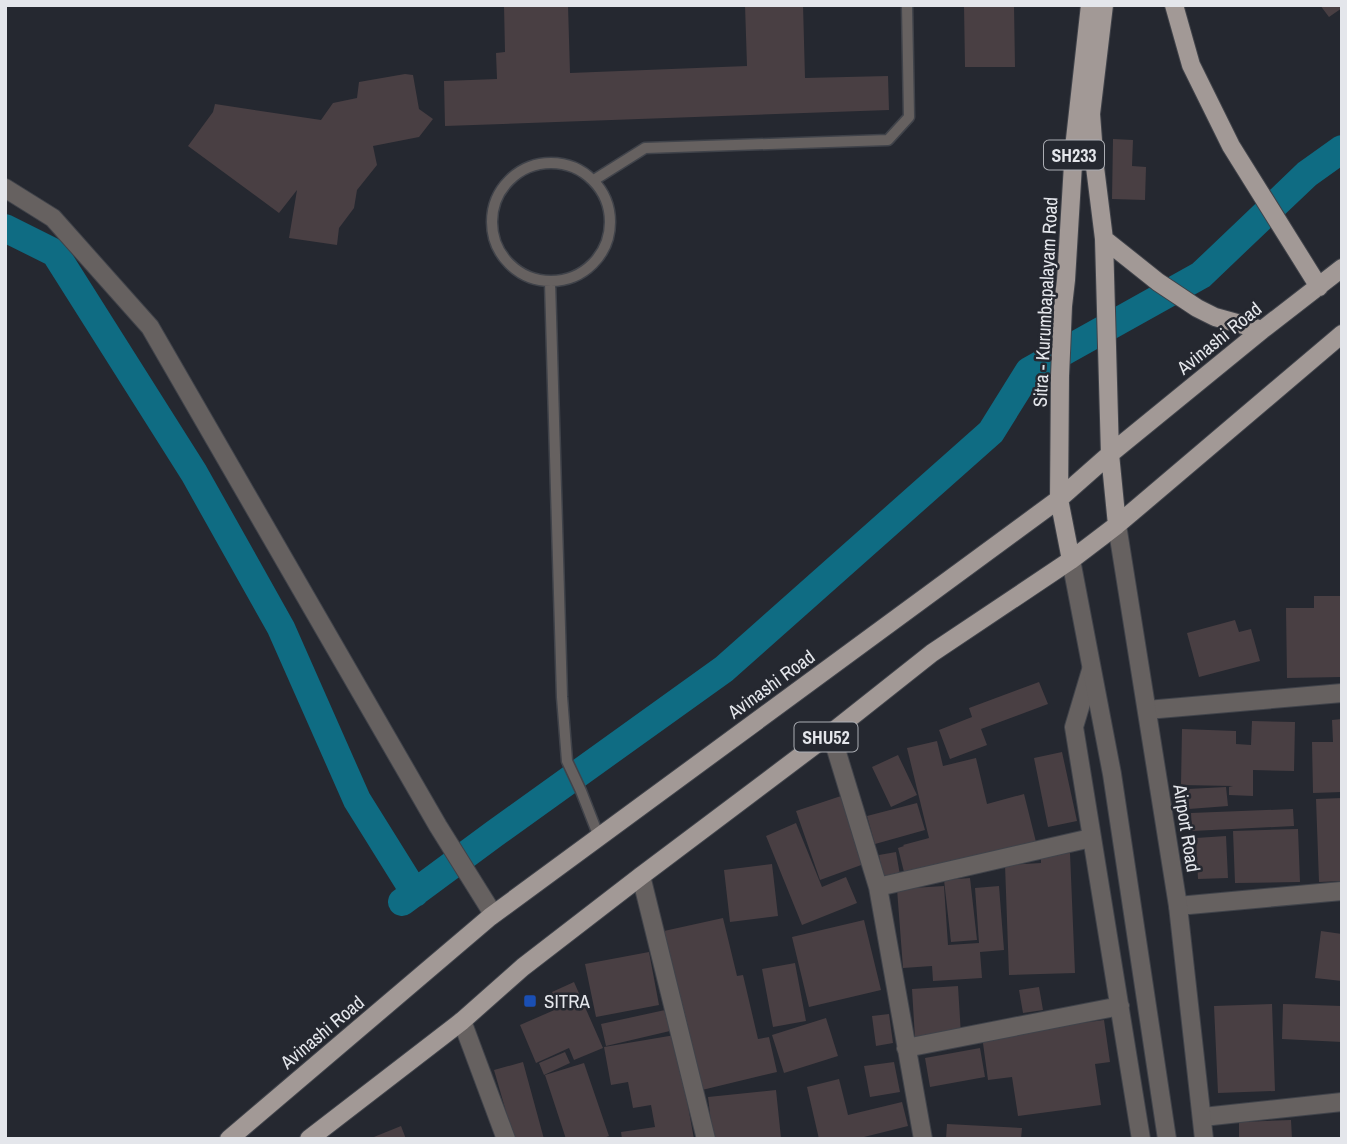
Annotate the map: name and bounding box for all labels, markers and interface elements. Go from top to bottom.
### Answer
road number: SH233 [1044,140,1104,170]
street label: Sitra - Kurumbapalayam Road [1027,196,1063,408]
street label: Avinashi Road [1170,296,1267,381]
street label: Avinashi Road [721,644,820,725]
road number: SHU52 [794,722,858,752]
street label: Airport Road [1167,781,1207,874]
place label: SITRA [544,988,590,1014]
street label: Avinashi Road [274,989,369,1075]
marker: SITRA [522,993,538,1009]

